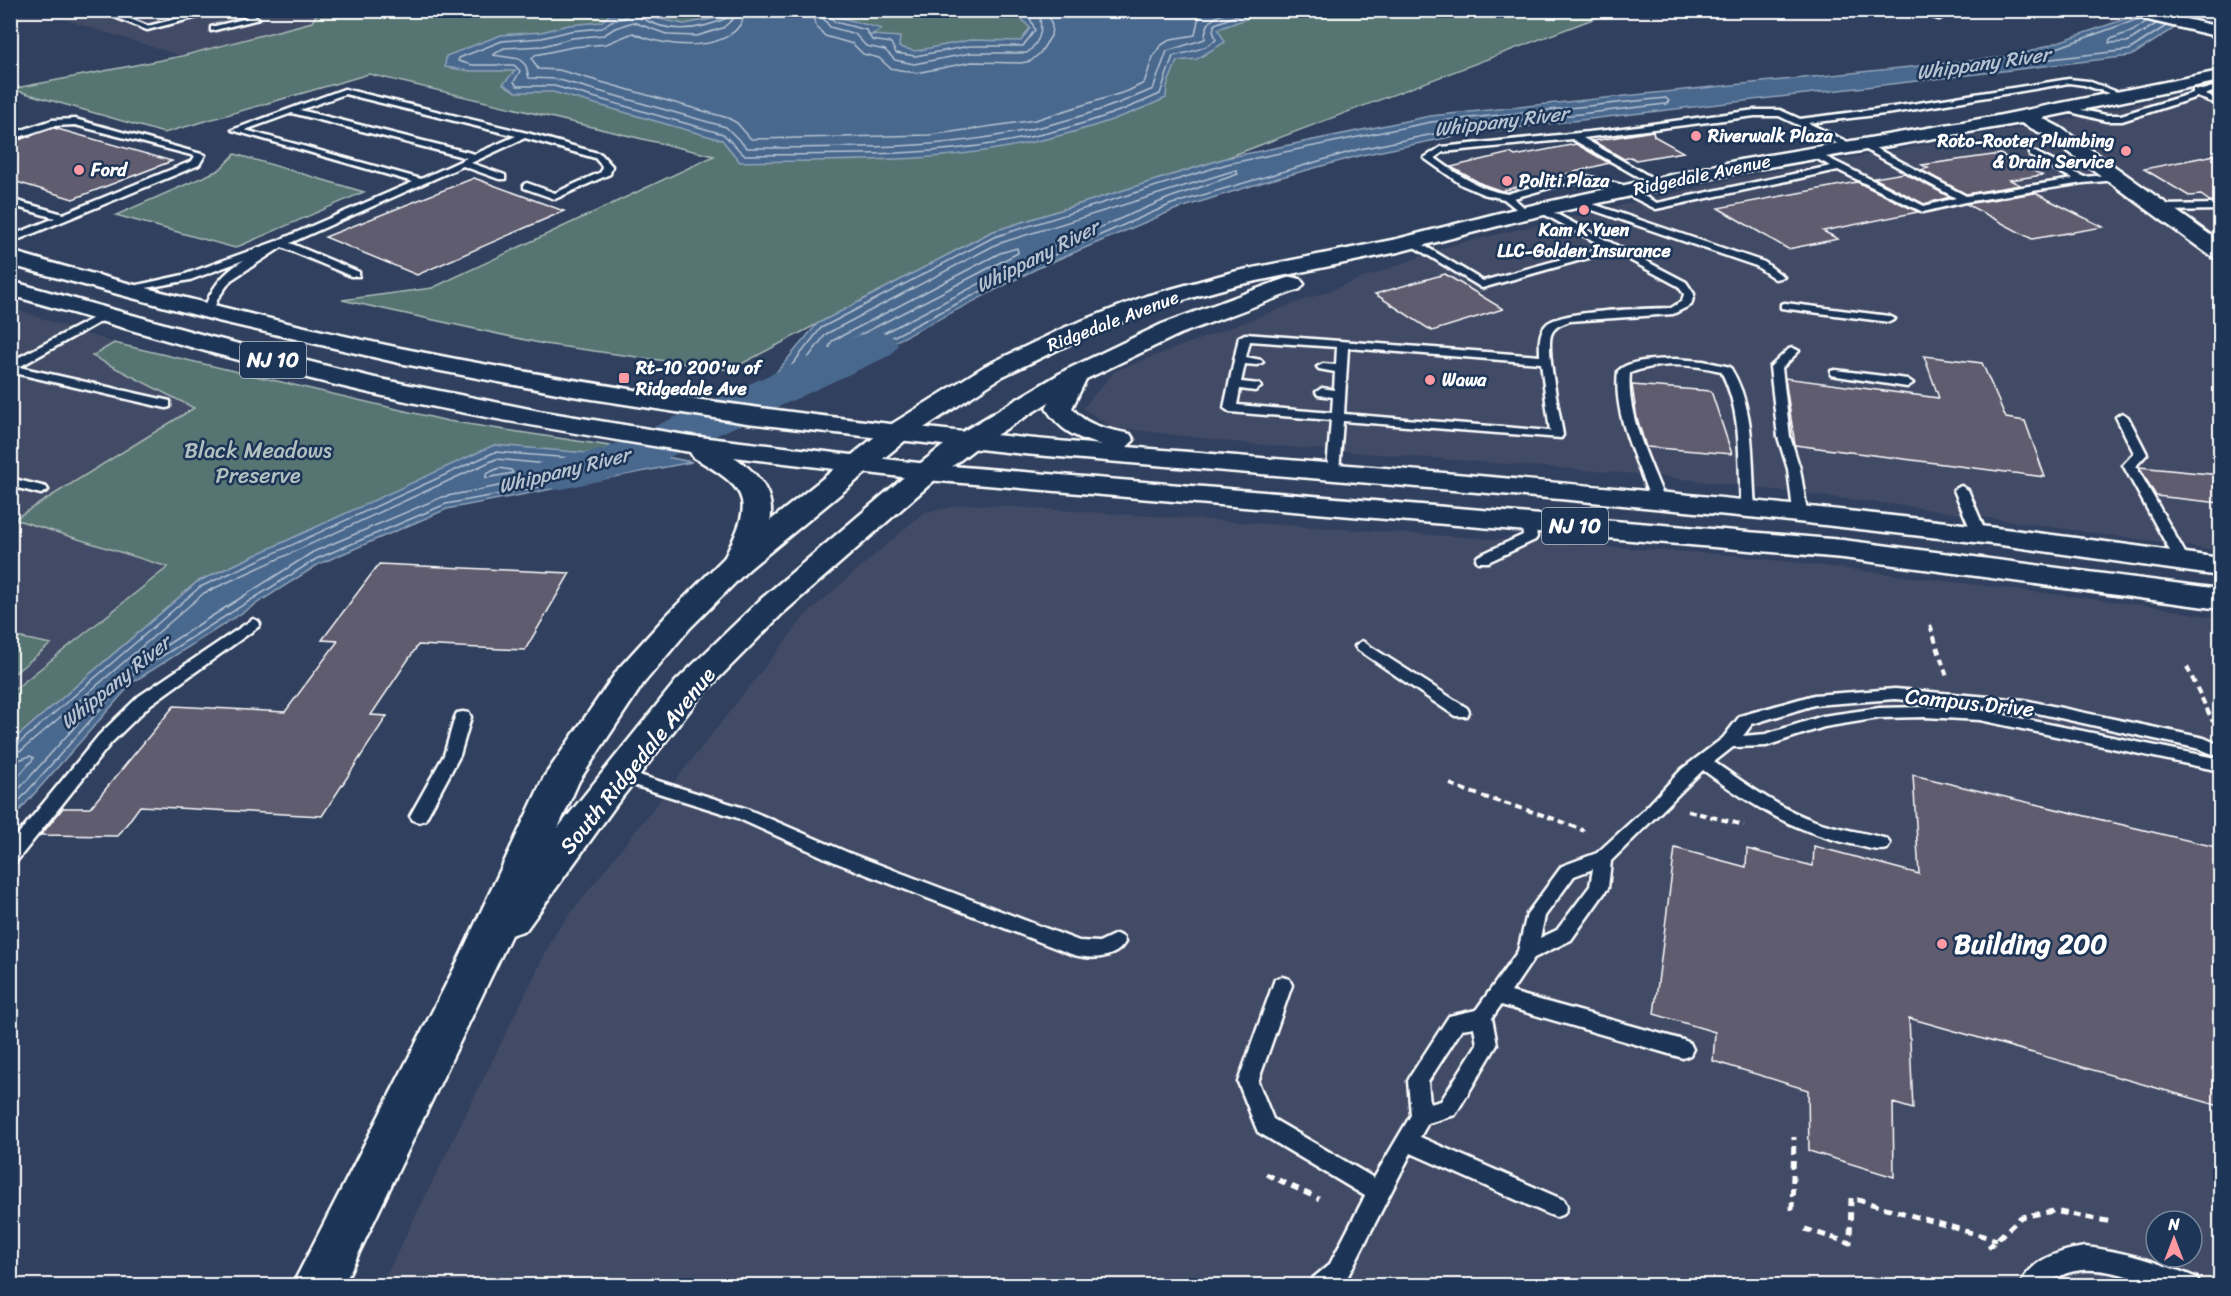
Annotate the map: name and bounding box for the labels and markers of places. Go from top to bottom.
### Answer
place label: Riverwalk Plaza [1707,120,1833,152]
place label: Roto-Rooter Plumbing & Drain Service [1937,125,2115,178]
marker: Riverwalk Plaza [1689,129,1703,143]
marker: Roto-Rooter Plumbing & Drain Service [2119,144,2133,158]
place label: Ford [90,154,128,186]
marker: Ford [72,163,86,177]
place label: Politi Plaza [1519,165,1610,197]
marker: Politi Plaza [1500,174,1514,188]
marker: Kam K Yuen LLC-Golden Insurance [1577,203,1591,217]
place label: Kam K Yuen LLC-Golden Insurance [1497,214,1672,267]
place label: Rt-10 200'w of Ridgedale Ave [635,352,763,405]
place label: Wawa [1442,364,1487,396]
marker: Rt-10 200'w of Ridgedale Ave [617,371,631,385]
marker: Wawa [1423,373,1437,387]
place label: Building 200 [1954,920,2107,968]
marker: Building 200 [1935,937,1949,951]

